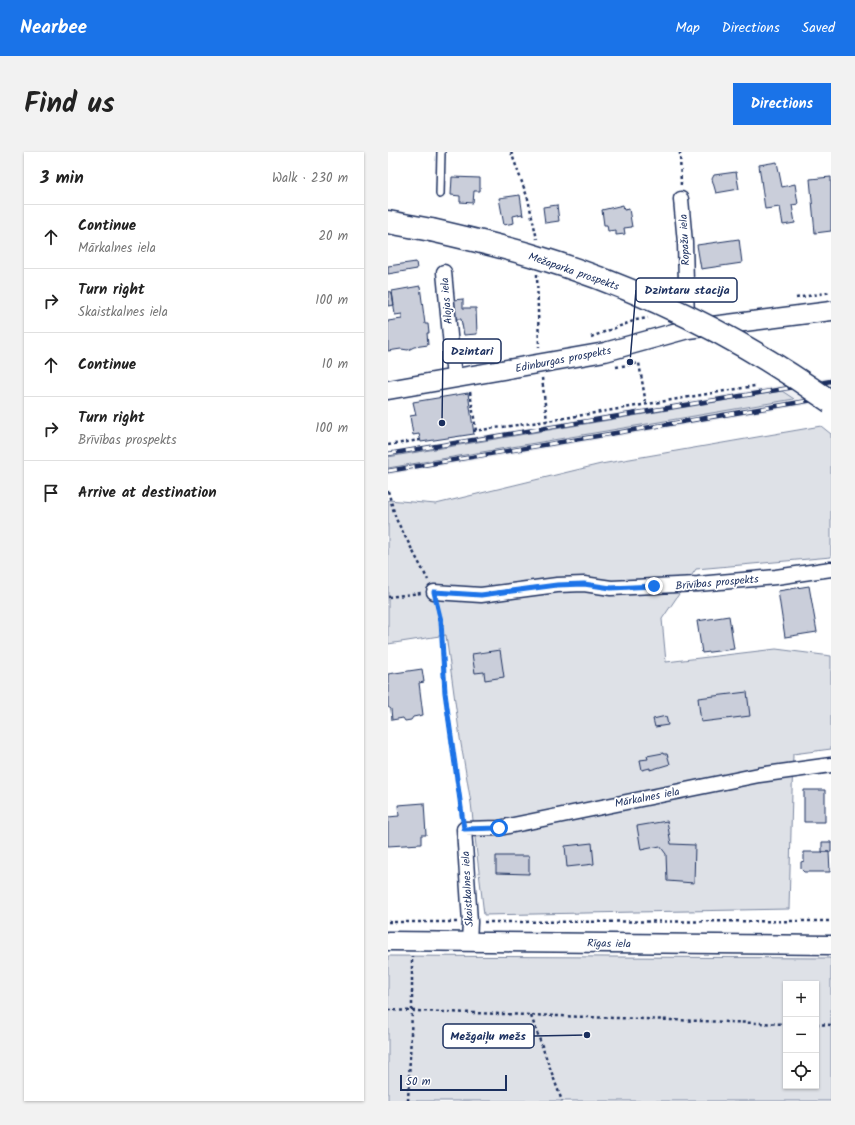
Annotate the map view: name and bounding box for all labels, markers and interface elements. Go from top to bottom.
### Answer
text: Nearbee [20,13,87,43]
text: Map [675,17,700,39]
text: Directions [722,17,780,39]
text: Saved [802,17,835,39]
text: Find us [24,82,115,127]
button: Directions [733,83,831,125]
text: 3 min [40,165,84,192]
text: Walk · 230 m [272,168,348,189]
text: Continue [78,214,136,238]
street label: Ropažu iela [675,214,695,266]
icon: ahead [40,226,62,248]
text: 20 m [318,226,348,247]
text: Mārkalnes iela [78,238,156,259]
street label: Mežaparka prospekts [526,248,622,296]
street label: Alojas iela [436,277,458,325]
text: Turn right [78,278,145,302]
callout: Dzintaru stacija [636,278,737,302]
text: Dzintaru stacija [644,281,730,300]
icon: right [40,290,62,312]
text: 100 m [315,290,348,311]
text: Skaistkalnes iela [78,302,168,323]
callout: Dzintari [443,339,501,363]
text: Dzintari [451,342,494,361]
street label: Edinburgas prospekts [514,342,613,378]
text: Continue [78,353,136,377]
icon: ahead [40,354,62,376]
text: 10 m [322,354,348,375]
text: Turn right [78,406,145,430]
icon: right [40,418,62,440]
text: 100 m [315,418,348,439]
text: Brīvības prospekts [78,430,177,451]
text: Arrive at destination [78,481,217,505]
icon: arrive [40,482,62,504]
street label: Brīvības prospekts [675,570,760,596]
route end [645,577,663,595]
street label: Mārkalnes iela [613,783,681,813]
route start [490,819,508,837]
street label: Skaistkalnes iela [457,850,479,927]
street label: Rīgas iela [587,935,631,953]
map controls [783,981,819,1089]
button: + [783,981,819,1017]
button: − [783,1017,819,1053]
callout: Mežgaiļu mežs [443,1024,534,1048]
text: Mežgaiļu mežs [450,1027,526,1046]
button: locate [783,1053,819,1089]
scale bar [400,1073,507,1092]
text: 50 m [406,1073,431,1091]

